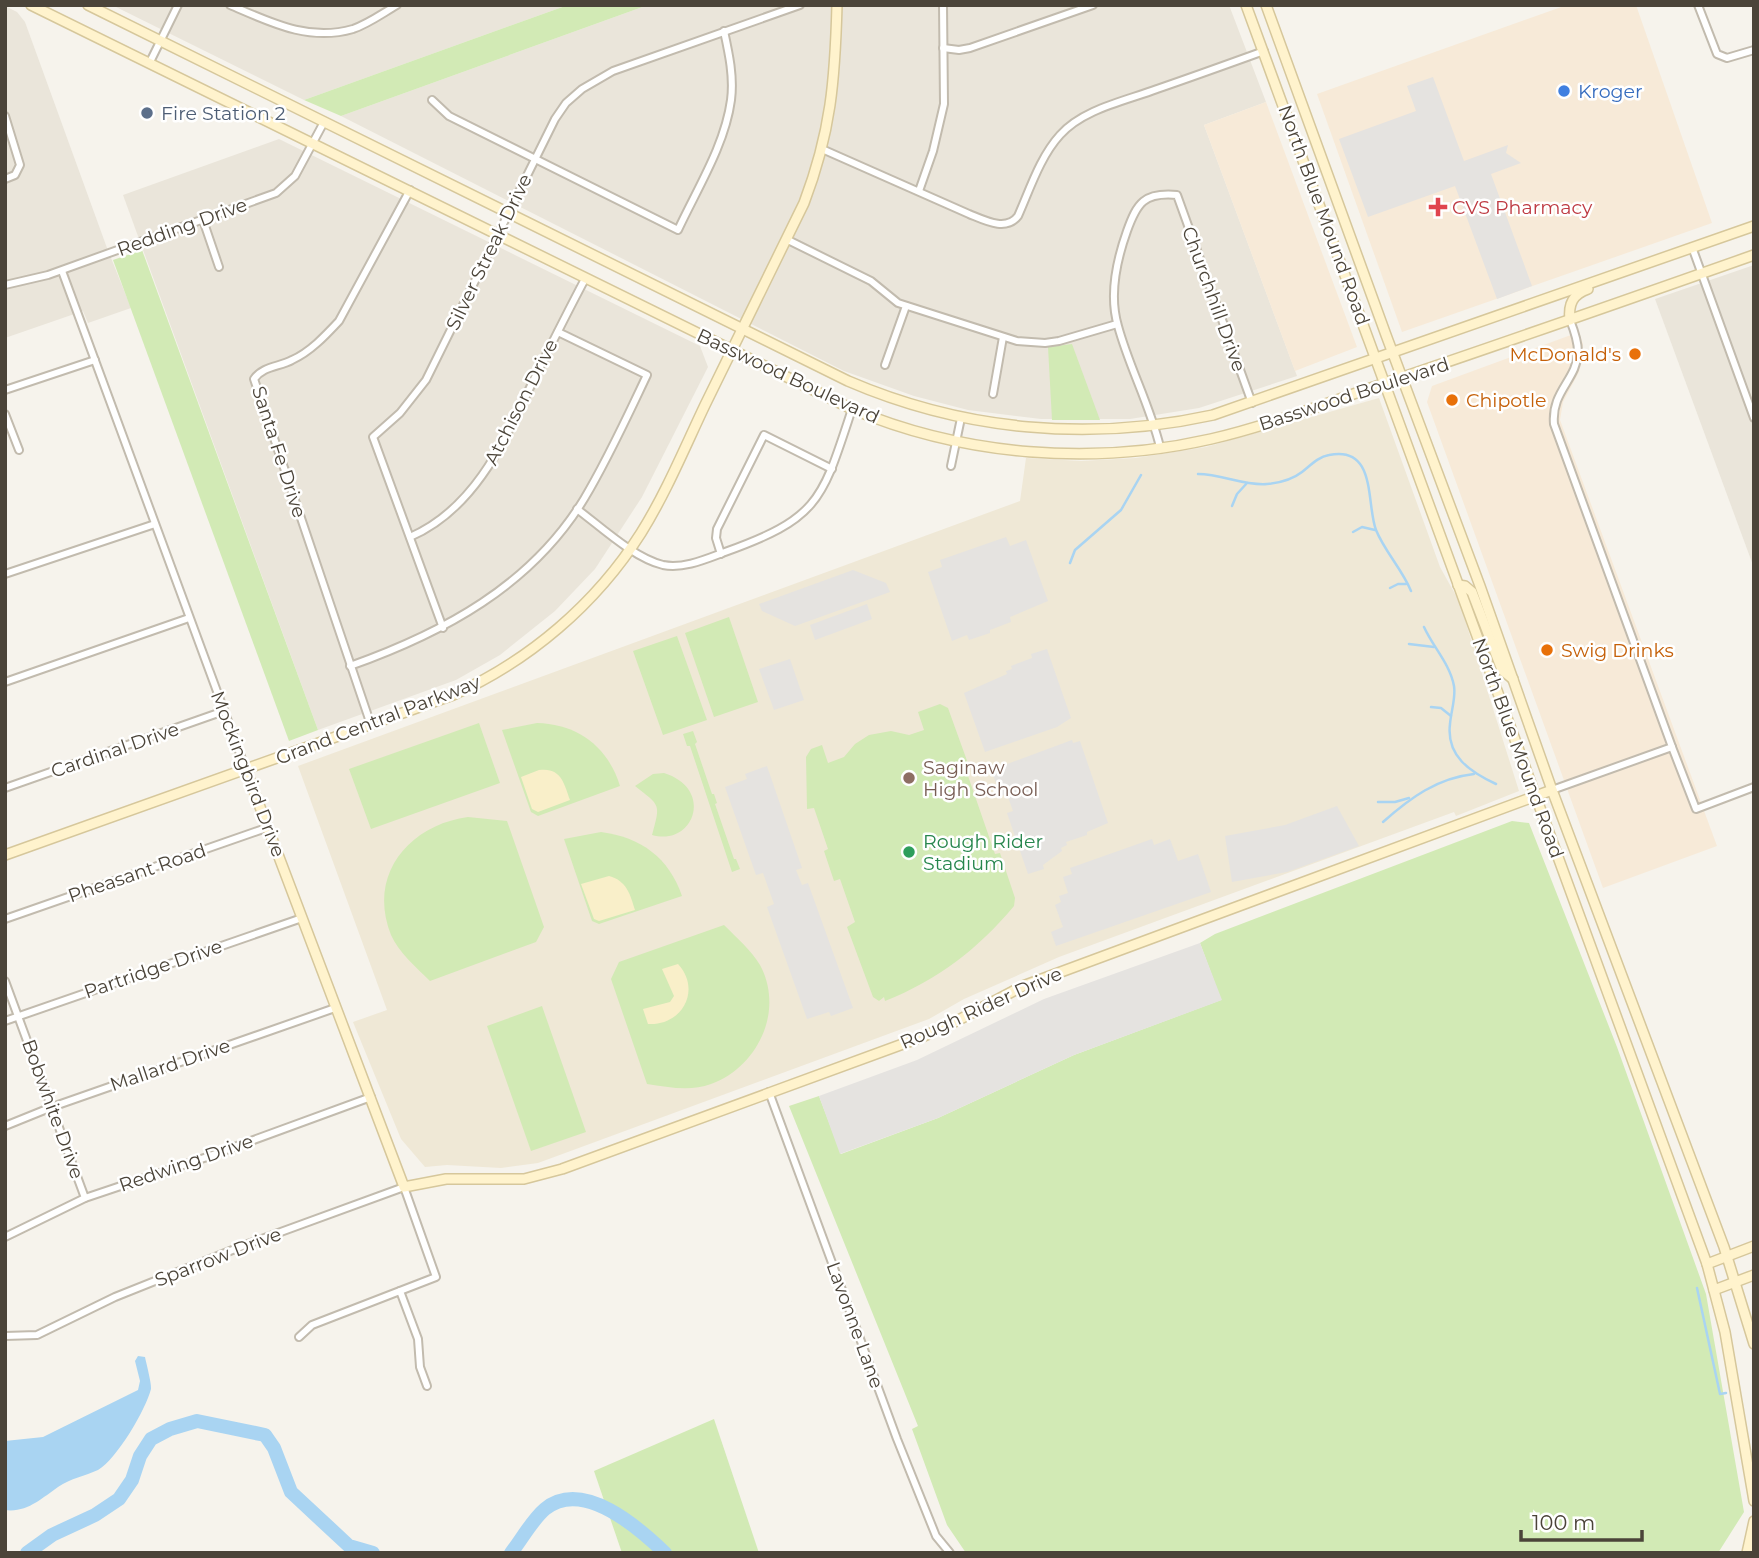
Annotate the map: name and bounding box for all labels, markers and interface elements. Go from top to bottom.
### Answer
place label: Kroger [1578,80,1643,103]
marker: Kroger [1556,83,1572,99]
place label: Fire Station 2 [161,102,286,125]
street label: North Blue Mound Road [1273,102,1375,328]
marker: Fire Station 2 [139,105,155,121]
street label: Silver Streak Drive [441,170,537,334]
street label: Redding Drive [114,193,250,261]
place label: CVS Pharmacy [1452,196,1593,219]
marker: CVS Pharmacy [1430,199,1446,215]
street label: Churchhill Drive [1177,223,1251,375]
street label: Basswood Boulevard [693,324,883,428]
street label: Atchison Drive [479,335,563,469]
place label: McDonald's [1509,343,1621,366]
marker: McDonald's [1627,346,1643,362]
street label: Basswood Boulevard [1256,352,1452,436]
street label: Santa Fe Drive [247,383,311,521]
place label: Chipotle [1466,389,1547,412]
marker: Chipotle [1444,392,1460,408]
street label: North Blue Mound Road [1467,635,1569,861]
place label: Swig Drinks [1561,639,1674,662]
marker: Swig Drinks [1539,642,1555,658]
street label: Grand Central Parkway [273,670,484,770]
street label: Mockingbird Drive [206,688,290,860]
street label: Cardinal Drive [48,717,182,783]
place label: Saginaw High School [923,756,1038,801]
marker: Saginaw High School [901,770,917,786]
place label: Rough Rider Stadium [923,830,1043,875]
street label: Pheasant Road [65,839,209,907]
marker: Rough Rider Stadium [901,844,917,860]
street label: Partridge Drive [81,935,225,1003]
street label: Rough Rider Drive [896,962,1066,1054]
street label: Mallard Drive [107,1034,233,1096]
street label: Bobwhite Drive [17,1036,89,1182]
street label: Redwing Drive [116,1129,256,1197]
street label: Sparrow Drive [151,1222,285,1292]
street label: Lavonne Lane [821,1259,889,1391]
scale bar [1521,1498,1642,1542]
text: 100 m [1532,1510,1595,1535]

